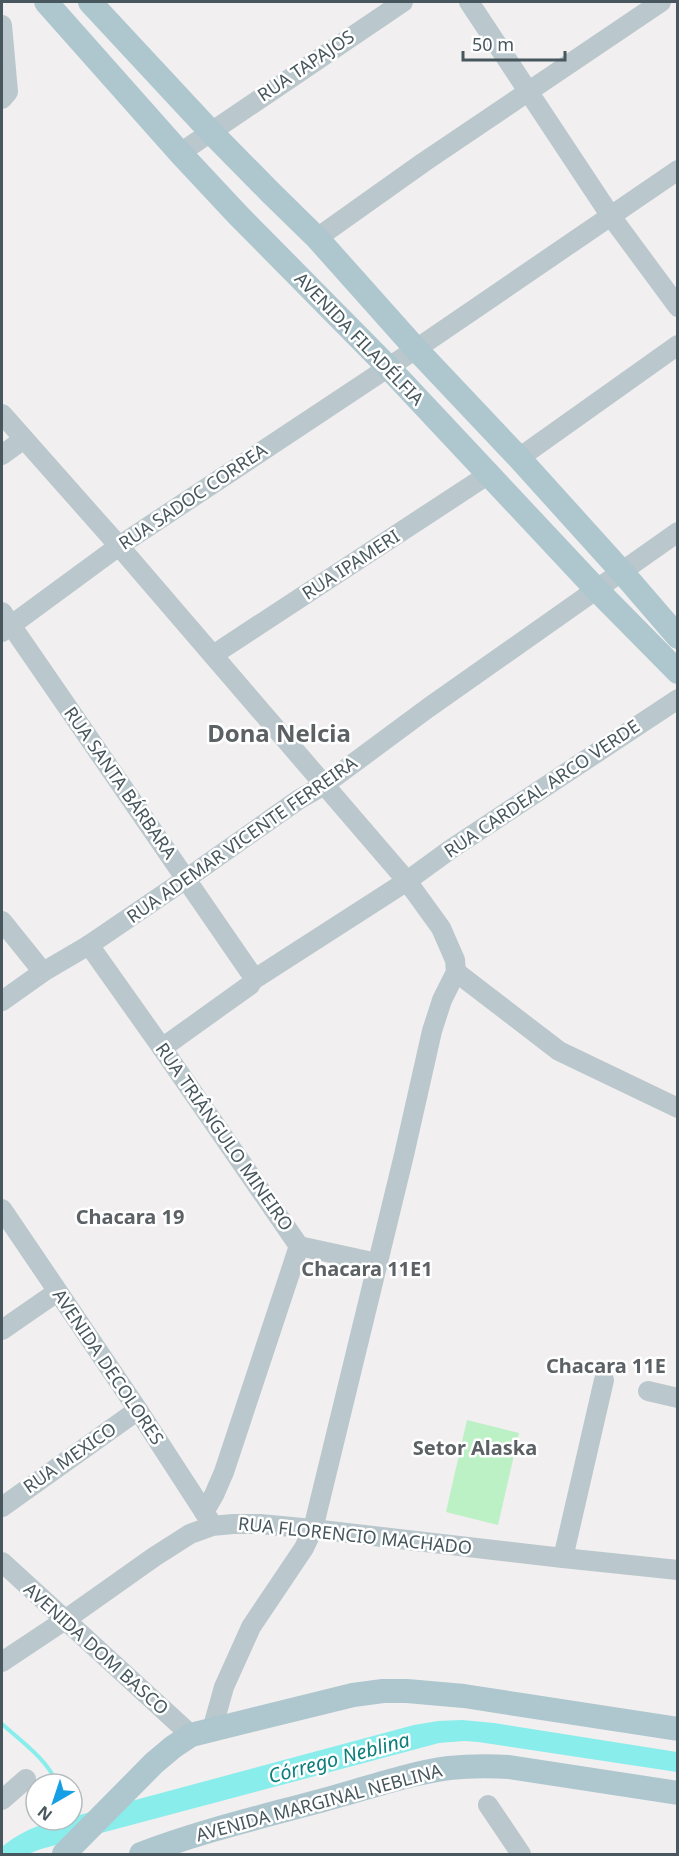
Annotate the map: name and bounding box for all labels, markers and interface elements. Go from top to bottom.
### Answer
street label: RUA TAPAJOS [252,24,359,106]
scale bar [463,24,565,62]
text: 50 m [472,32,514,56]
street label: AVENIDA FILADÉLFIA [290,267,430,410]
street label: RUA SADOC CORREA [114,437,272,555]
street label: RUA IPAMERI [297,524,404,605]
street label: RUA SANTA BÁRBARA [59,702,183,864]
street label: RUA CARDEAL ARCO VERDE [439,714,644,863]
district label: Dona Nelcia [207,716,351,749]
street label: RUA ADEMAR VICENTE FERREIRA [122,750,362,928]
street label: RUA TRIÂNGULO MINEIRO [151,1038,299,1235]
district label: Chacara 19 [76,1203,184,1230]
district label: Chacara 11E1 [301,1255,433,1282]
street label: AVENIDA DECOLORES [48,1284,170,1449]
district label: Chacara 11E [546,1352,666,1379]
street label: RUA MEXICO [18,1416,121,1498]
district label: Setor Alaska [413,1434,537,1461]
street label: RUA FLORENCIO MACHADO [237,1511,473,1559]
street label: AVENIDA DOM BASCO [19,1577,174,1720]
water label: Córrego Neblina [265,1726,413,1789]
street label: AVENIDA MARGINAL NEBLINA [193,1757,445,1846]
north arrow [24,1772,84,1832]
text: N [33,1801,57,1826]

